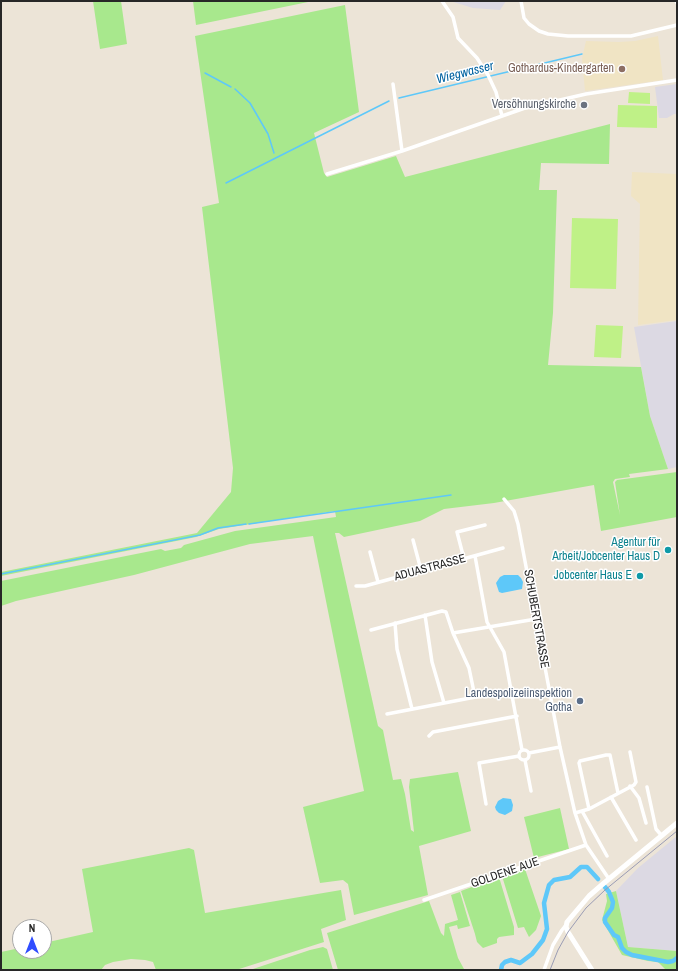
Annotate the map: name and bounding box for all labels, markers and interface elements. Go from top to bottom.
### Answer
water label: Wiegwasser [435,58,495,88]
place label: Gothardus-Kindergarten [508,62,614,76]
marker: Gothardus-Kindergarten [617,64,627,74]
place label: Versöhnungskirche [492,98,576,112]
marker: Versöhnungskirche [579,100,589,110]
place label: Agentur für Arbeit/Jobcenter Haus D [552,536,660,564]
marker: Agentur für Arbeit/Jobcenter Haus D [663,545,673,555]
street label: ADUASTRASSE [393,552,467,584]
street label: SCHUBERTSTRASSE [520,569,552,669]
place label: Jobcenter Haus E [554,569,632,583]
marker: Jobcenter Haus E [635,571,645,581]
place label: Landespolizeiinspektion Gotha [465,687,572,715]
marker: Landespolizeiinspektion Gotha [575,696,585,706]
street label: GOLDENE AUE [469,855,541,891]
north arrow [12,919,52,959]
text: N [29,921,35,935]

